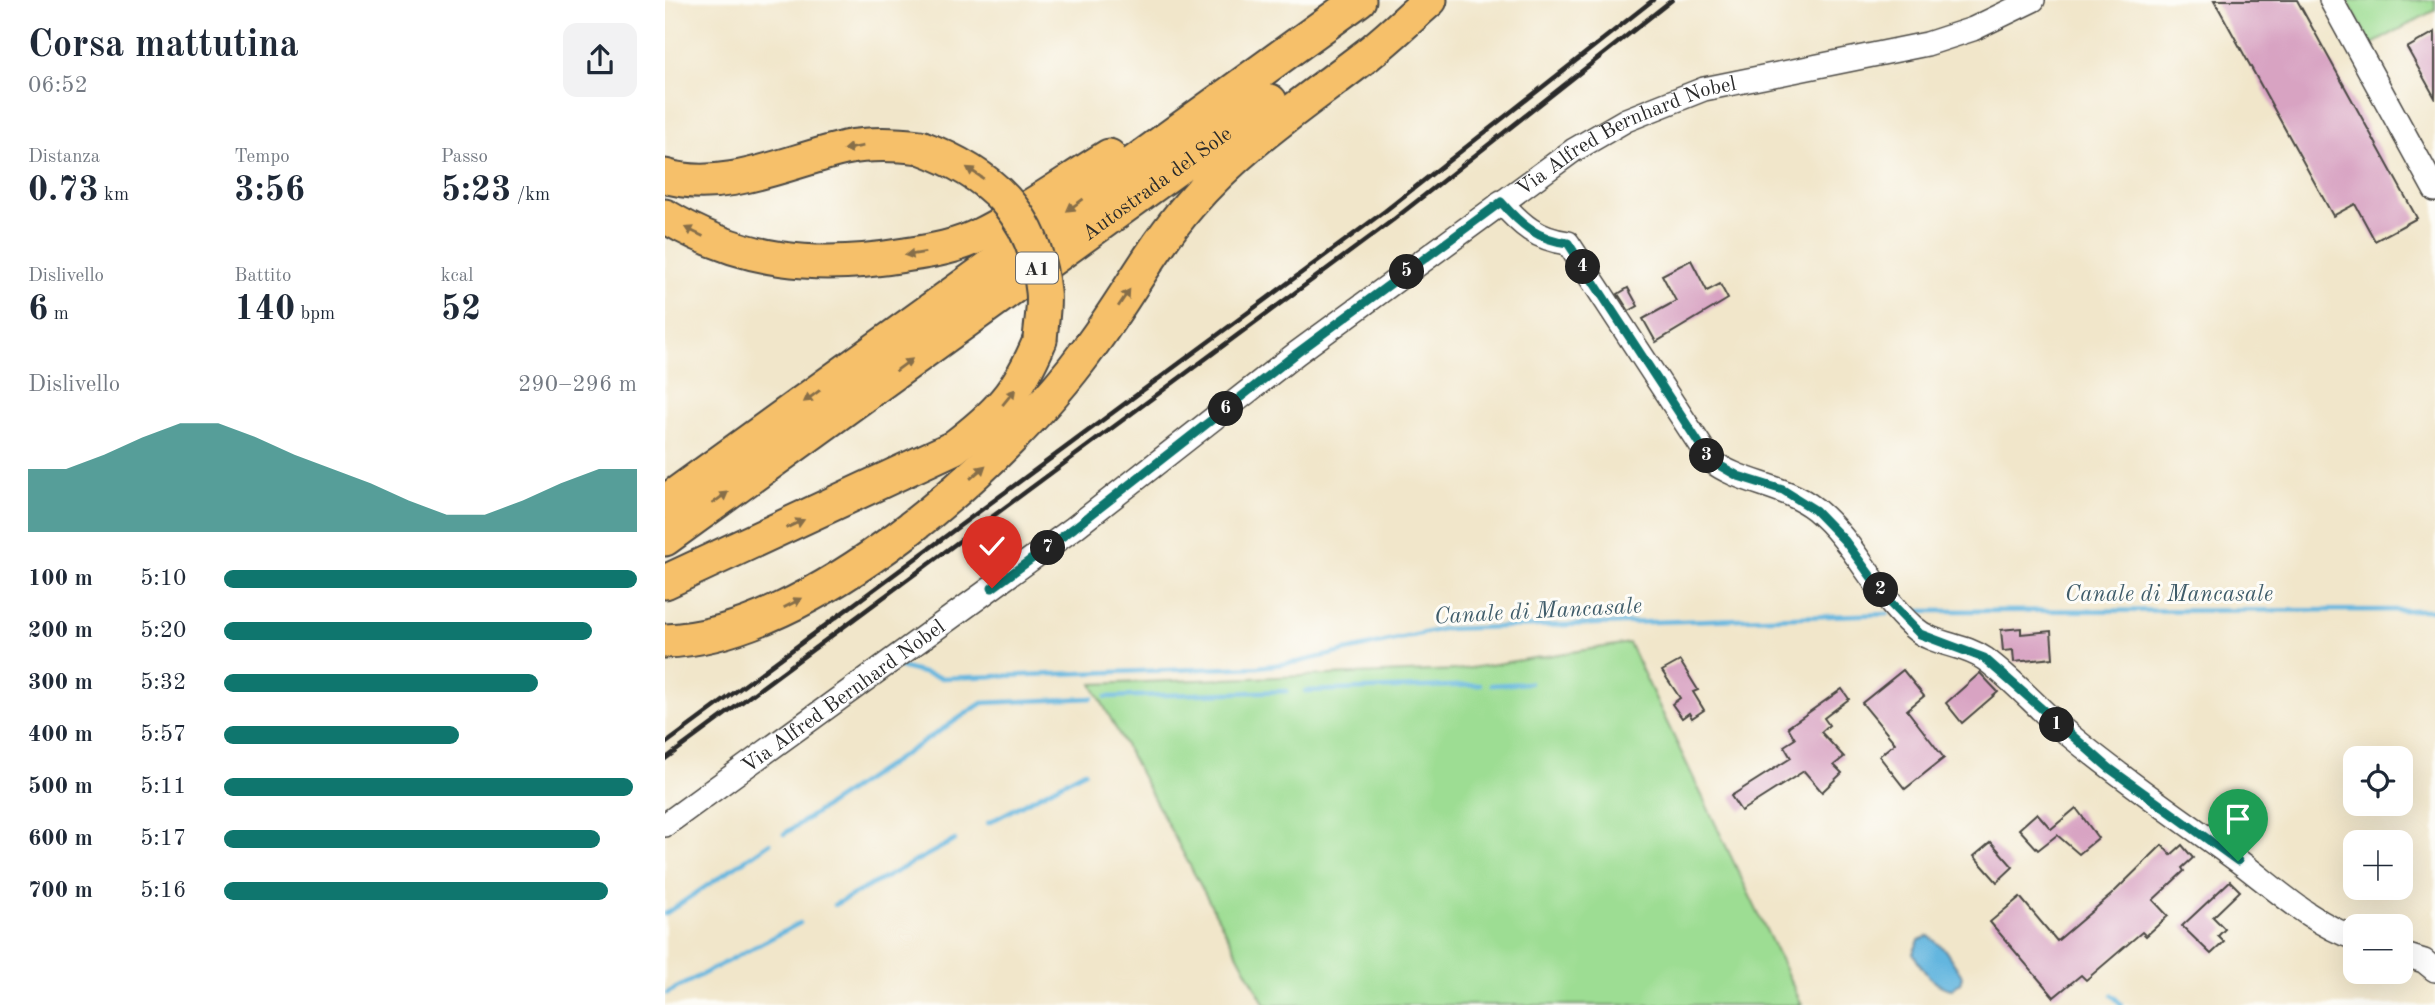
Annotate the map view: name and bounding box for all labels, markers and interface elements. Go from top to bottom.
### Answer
button: share [563,23,637,97]
text: Corsa mattutina [28,27,299,65]
text: 06:52 [28,74,88,97]
street label: Via Alfred Bernhard Nobel [1513,74,1738,200]
street label: Autostrada del Sole [1079,123,1236,245]
one-way arrow [842,142,864,153]
text: Distanza [28,148,100,167]
text: Tempo [234,148,290,167]
text: Passo [441,148,488,167]
one-way arrow [965,166,985,179]
text: 0.73 [28,173,99,208]
text: 3:56 [234,173,305,208]
text: 5:23 [441,173,511,208]
text: km [99,186,129,205]
text: /km [511,186,550,205]
one-way arrow [1066,198,1084,212]
one-way arrow [684,226,704,238]
one-way arrow [904,249,926,260]
pin: 4 [1565,250,1601,284]
road number: A1 [1016,252,1058,284]
pin: 5 [1389,254,1425,290]
text: 4 [1577,257,1588,276]
text: 5 [1401,262,1412,281]
text: Dislivello [28,267,104,286]
text: Battito [234,267,291,286]
text: kcal [441,267,473,286]
one-way arrow [1117,288,1130,308]
text: 6 [28,292,48,327]
text: 140 [234,292,295,327]
text: 52 [441,292,481,327]
text: m [48,305,69,324]
text: bpm [295,305,335,324]
one-way arrow [895,358,913,372]
text: Dislivello [28,373,120,396]
text: 290–296 m [518,373,637,396]
one-way arrow [802,389,821,403]
one-way arrow [1001,389,1016,406]
pin: 6 [1209,392,1243,426]
text: 6 [1220,399,1231,418]
pin: 3 [1689,438,1725,474]
text: 3 [1701,446,1712,465]
one-way arrow [969,464,987,480]
one-way arrow [711,492,729,506]
pin [962,516,1022,588]
one-way arrow [784,518,805,529]
icon: check [973,527,1011,565]
pin: 7 [1031,530,1065,566]
text: 7 [1042,538,1053,557]
text: 100 m [28,567,93,590]
text: 5:10 [140,567,186,590]
pin: 2 [1863,572,1899,608]
text: 2 [1875,580,1886,599]
water label: Canale di Mancasale [2065,583,2273,606]
water label: Canale di Mancasale [1433,595,1643,628]
one-way arrow [783,597,803,608]
street label: Via Alfred Bernhard Nobel [739,616,950,777]
text: 200 m [28,619,93,642]
text: 5:20 [140,619,186,642]
text: 300 m [28,671,93,694]
text: 5:32 [140,671,186,694]
pin: 1 [2039,708,2075,742]
text: 1 [2051,715,2062,734]
text: 400 m [28,723,93,746]
text: 5:57 [140,723,186,746]
map controls [2343,746,2413,984]
button: locate [2343,746,2413,816]
text: 500 m [28,775,93,798]
text: 5:11 [140,775,186,798]
pin [2208,789,2268,861]
icon: arrive [2219,800,2257,838]
text: 600 m [28,827,93,850]
text: 5:17 [140,827,186,850]
button: + [2343,830,2413,900]
text: 700 m [28,879,93,902]
text: 5:16 [140,879,186,902]
button: − [2343,914,2413,984]

